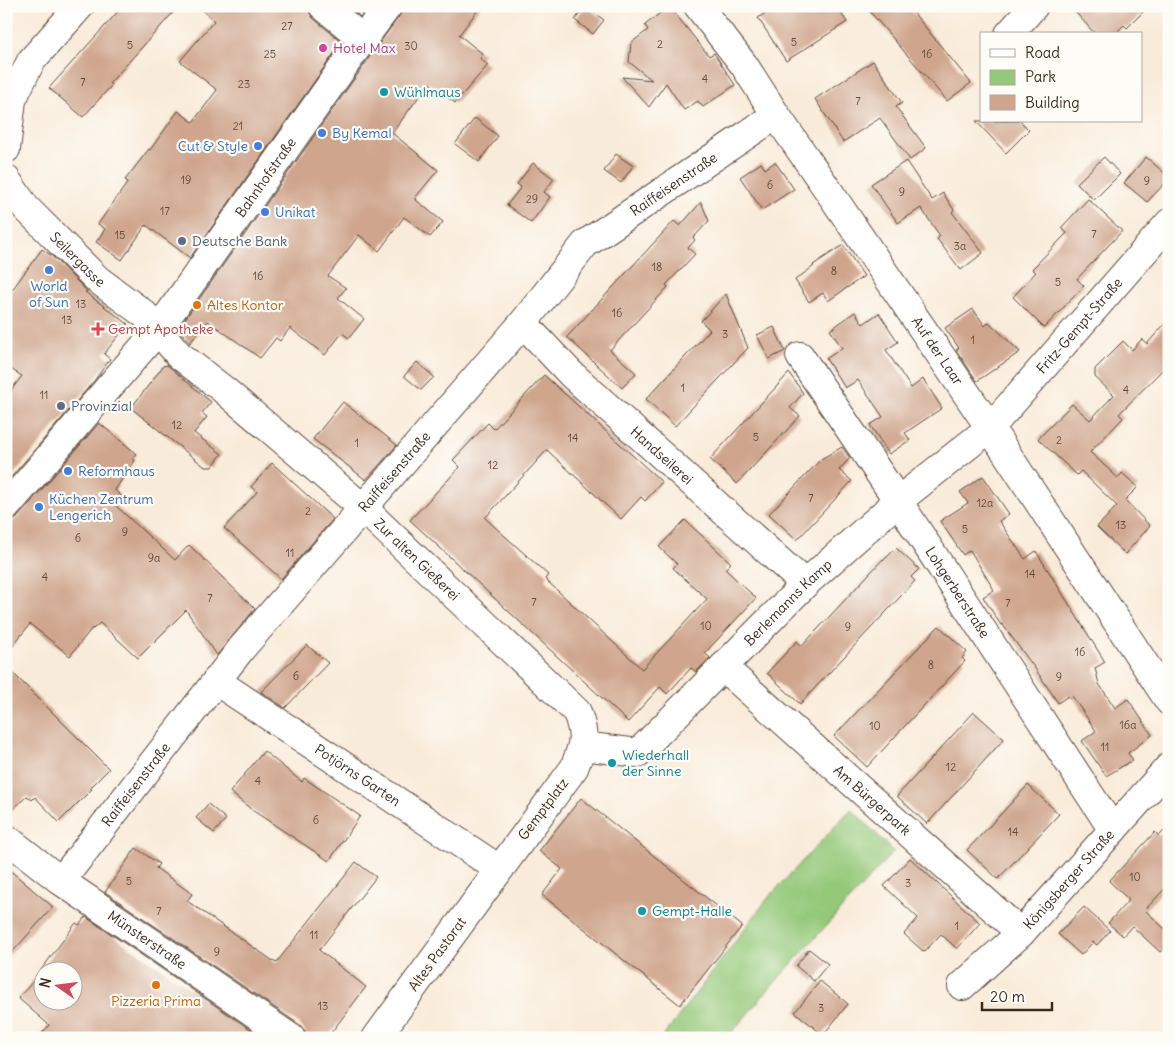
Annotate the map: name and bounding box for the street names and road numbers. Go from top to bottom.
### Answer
street label: Bahnhofstraße [231,134,300,221]
street label: Raiffeisenstraße [627,148,721,220]
street label: Seilergasse [46,228,109,291]
street label: Fritz-Gempt-Straße [1032,274,1126,378]
street label: Auf der Laar [908,313,967,389]
street label: Handseilerei [627,423,697,488]
street label: Raiffeisenstraße [354,428,434,516]
street label: Zur alten Gießerei [370,514,464,604]
street label: Lohgerberstraße [921,543,994,641]
street label: Berlemanns Kamp [740,555,836,649]
street label: Raiffeisenstraße [98,739,174,830]
street label: Potjörns Garten [311,740,404,810]
street label: Am Bürgerpark [830,761,915,839]
street label: Gemptplatz [514,774,572,844]
street label: Königsberger Straße [1019,826,1118,933]
street label: Münsterstraße [104,906,190,973]
street label: Altes Pastorat [404,913,470,995]

